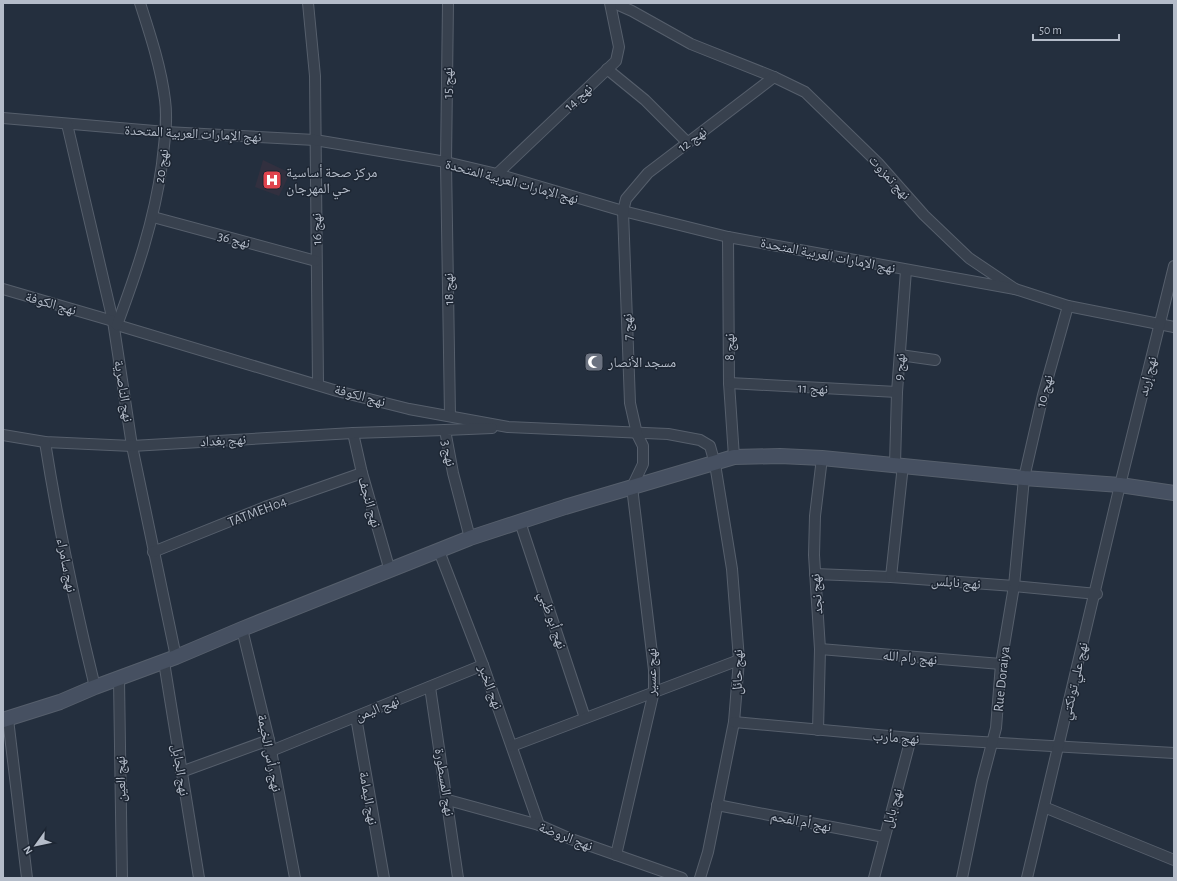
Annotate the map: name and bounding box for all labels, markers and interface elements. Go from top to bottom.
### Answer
scale bar [1033,16,1119,42]
text: 50 m [1039,24,1062,36]
street label: نهج 15 [441,67,457,99]
street label: نهج 14 [562,81,597,115]
street label: نهج الإمارات العربية المتحدة [124,123,262,147]
street label: نهج 12 [676,124,711,157]
street label: نهج 20 [153,148,173,185]
street label: نهج تمزوت [864,153,913,204]
street label: نهج الإمارات العربية المتحدة [443,157,580,208]
place label: مركز صحة أساسية حي المهرجان [286,164,377,200]
hospital icon: مركز صحة أساسية حي المهرجان [261,169,283,191]
street label: نهج 16 [310,213,326,245]
street label: نهج 36 [215,229,252,253]
street label: نهج الإمارات العربية المتحدة [759,236,897,278]
street label: نهج 18 [442,273,458,305]
street label: نهج الكوفة [23,290,78,320]
street label: نهج 7 [621,313,637,341]
street label: نهج 8 [723,333,739,361]
mosque icon: مسجد الأنصار [583,351,605,373]
street label: نهج 9 [892,353,910,381]
street label: نهج إربد [1136,355,1162,398]
place label: مسجد الأنصار [607,356,676,371]
street label: نهج الناصرية [109,359,135,424]
street label: نهج 10 [1034,373,1058,410]
street label: نهج 11 [797,381,829,399]
street label: نهج الكوفة [332,382,387,411]
street label: نهج بغداد [200,433,247,451]
street label: نهج 3 [437,439,457,468]
street label: نهج النجف [353,475,383,530]
street label: TATMEH04 [226,494,289,530]
street label: نهج سامراء [52,537,78,594]
street label: نهج نجد [809,573,827,615]
street label: نهج نابلس [930,574,981,594]
street label: نهج أبو ظبي [532,589,570,652]
street label: نهج علي تونكتي [1059,641,1094,722]
street label: Rue Doraiya [992,645,1012,712]
street label: نهج عسير [645,648,661,697]
street label: نهج حائل [731,649,747,695]
street label: نهج رام الله [882,649,938,669]
street label: نهج الخبر [473,662,505,712]
street label: نهج اليمن [353,694,402,726]
street label: نهج رأس الخيمة [253,713,285,794]
street label: نهج مأرب [872,728,920,749]
street label: نهج الجابل [167,743,191,797]
street label: نهج المسطورة [430,747,456,818]
street label: نهج العين [114,756,130,802]
street label: نهج اليمامة [354,770,380,827]
street label: نهج بابل [881,787,907,830]
street label: نهج أم الفحم [769,807,833,837]
street label: نهج الروضة [536,820,595,856]
north arrow [16,825,56,865]
text: N [21,844,35,856]

